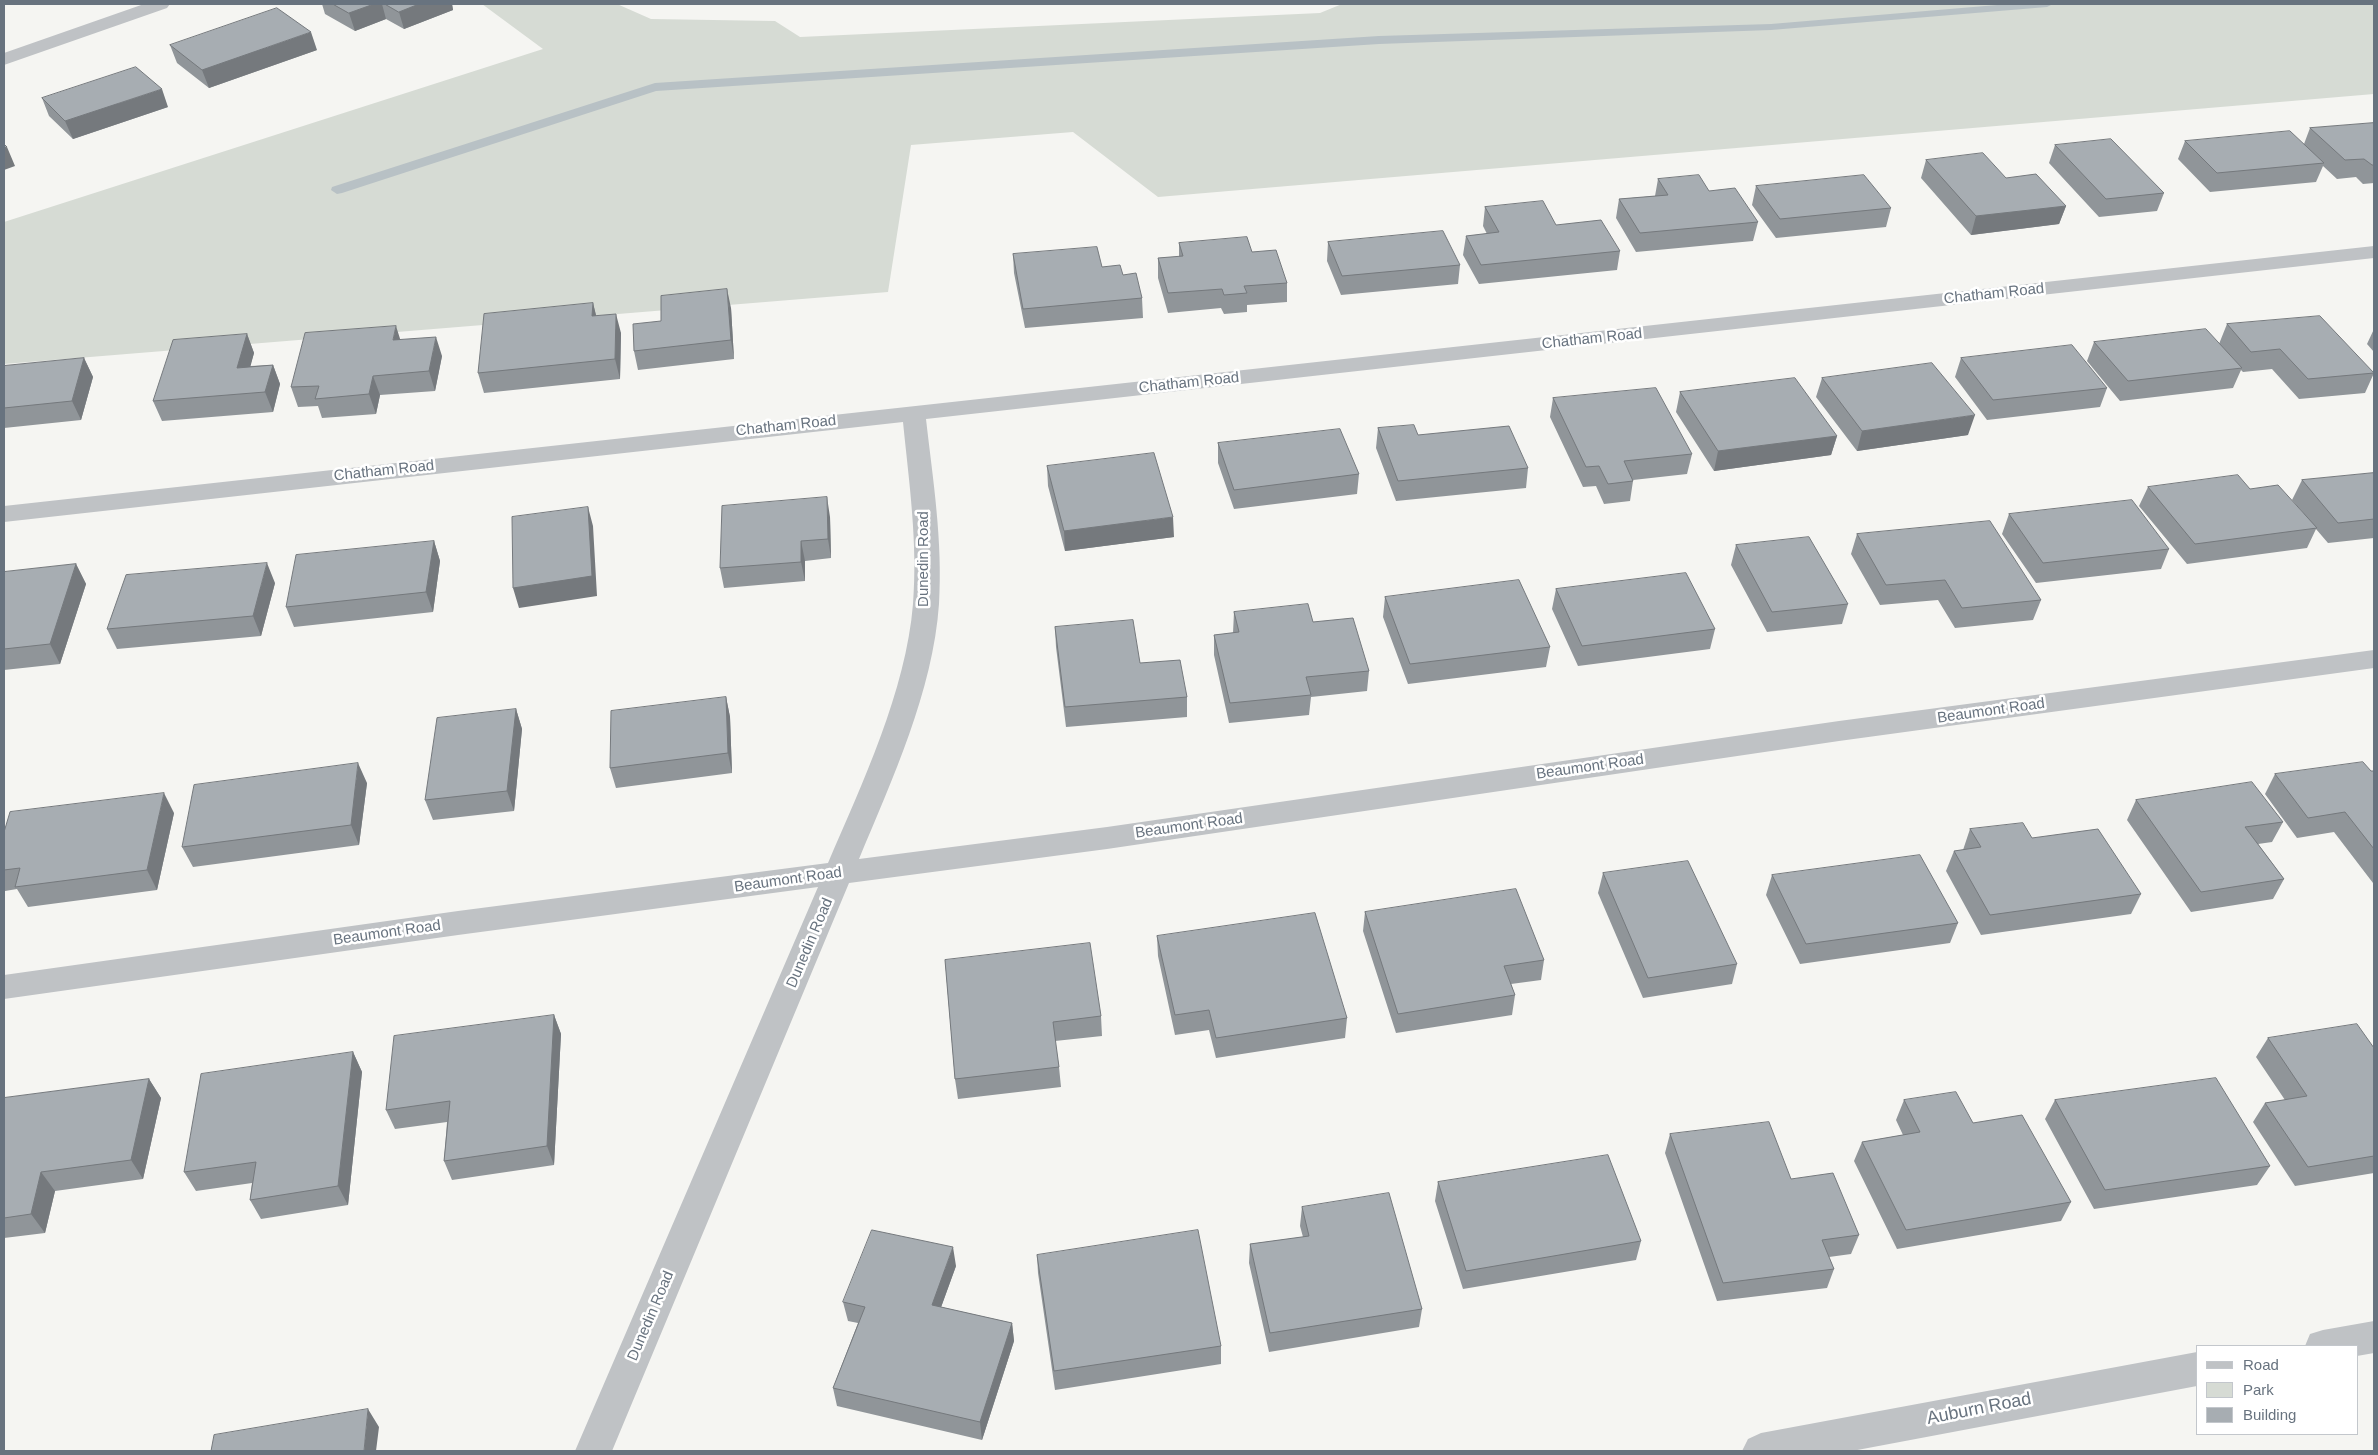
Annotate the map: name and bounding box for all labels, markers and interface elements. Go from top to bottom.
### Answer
street label: Chatham Road [1943,280,2045,308]
street label: Chatham Road [1541,325,1643,353]
street label: Chatham Road [1138,369,1240,397]
street label: Chatham Road [735,412,837,440]
street label: Chatham Road [333,457,435,485]
street label: Dunedin Road [915,511,933,607]
street label: Beaumont Road [1936,695,2046,727]
street label: Beaumont Road [1535,751,1645,783]
street label: Beaumont Road [1134,810,1244,842]
street label: Beaumont Road [733,864,843,896]
street label: Dunedin Road [783,895,837,991]
street label: Beaumont Road [332,917,442,949]
street label: Dunedin Road [624,1268,678,1364]
legend [2196,1345,2358,1435]
text: Road [2243,1356,2279,1373]
text: Park [2243,1381,2274,1398]
street label: Auburn Road [1925,1388,2033,1430]
text: Building [2243,1406,2296,1423]

